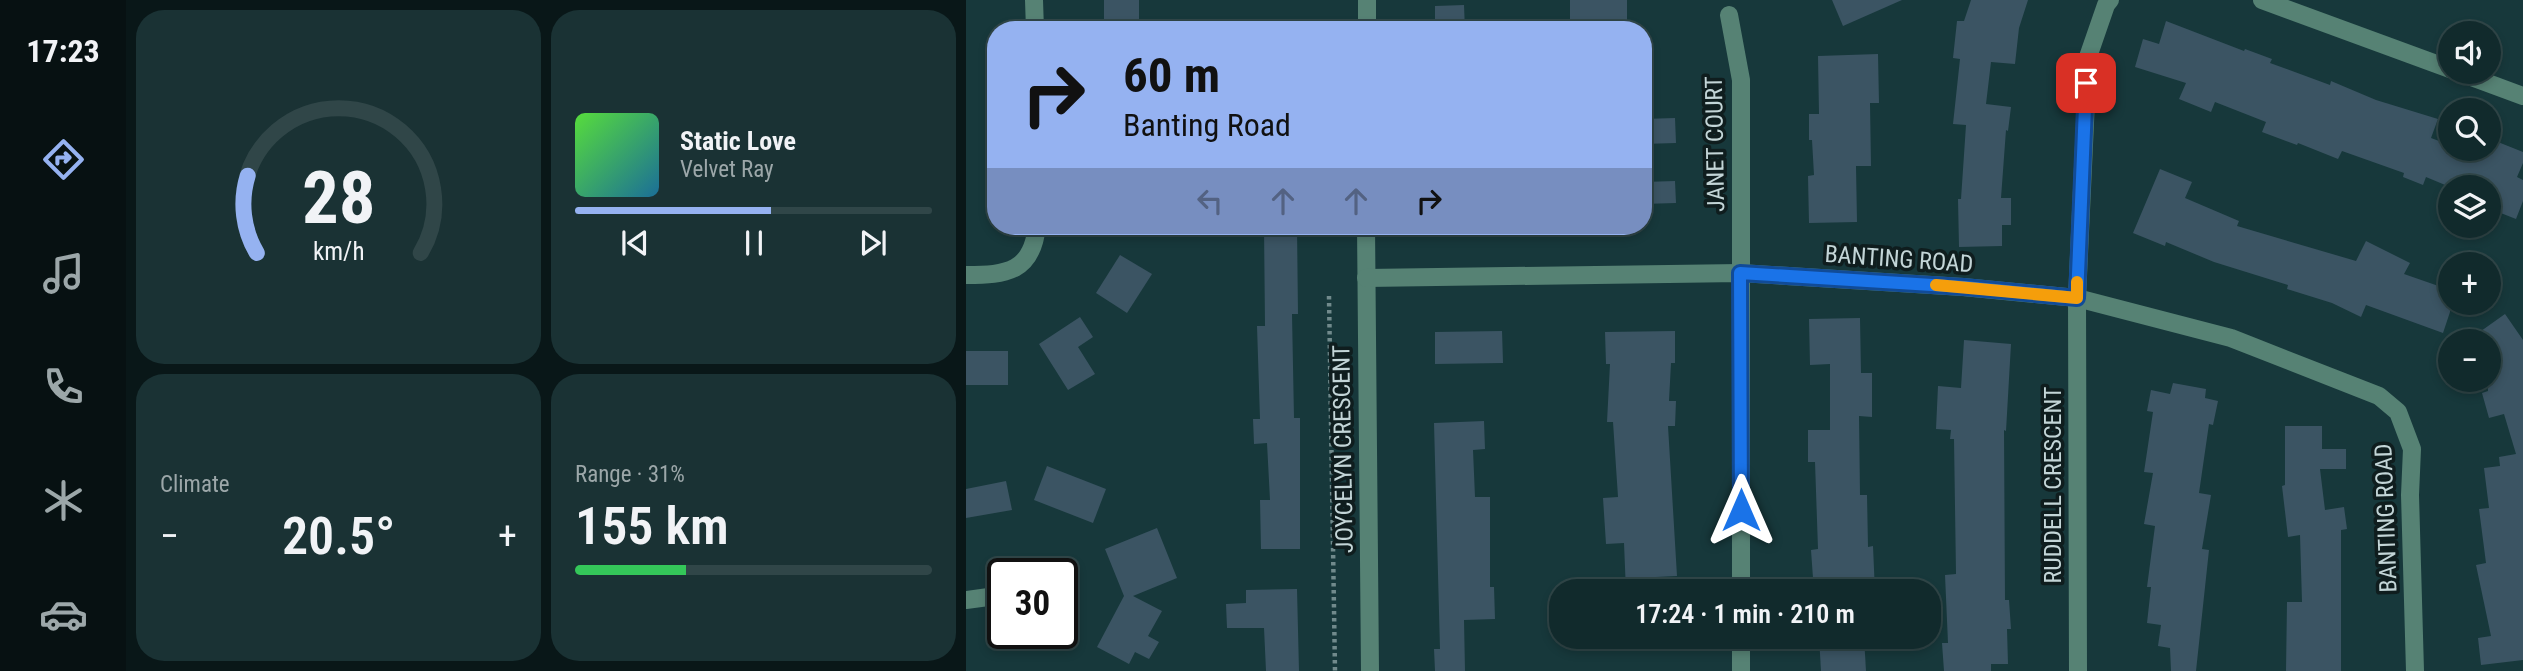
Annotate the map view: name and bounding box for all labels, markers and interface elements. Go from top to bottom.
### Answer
map controls [2438,21,2501,392]
button: sound [2438,21,2501,84]
text: 17:23 [26,32,100,70]
text: 60 m [1123,47,1220,104]
icon: right [1008,49,1099,140]
pin [2056,53,2116,113]
icon: arrive [2067,64,2105,102]
street label: JANET COURT [1700,76,1730,212]
button: search [2438,98,2501,161]
text: Banting Road [1123,106,1291,144]
text: Static Love [680,126,796,156]
icon: directions [39,135,88,184]
text: 28 [302,156,375,242]
text: Velvet Ray [680,156,774,183]
button: layers [2438,175,2501,238]
icon: left [1191,182,1229,220]
icon: ahead [1264,182,1302,220]
icon: ahead [1337,182,1375,220]
icon: right [1410,182,1448,220]
icon: previous [616,224,654,262]
icon: pause [735,224,773,262]
icon: next [854,224,892,262]
text: km/h [313,237,364,266]
street label: BANTING ROAD [1824,240,1974,278]
icon: music [39,249,88,298]
button: + [2438,252,2501,315]
button: − [2438,329,2501,392]
street label: JOYCELYN CRESCENT [1327,345,1359,553]
icon: phone [39,362,88,411]
street label: RUDDELL CRESCENT [2039,386,2067,584]
street label: BANTING ROAD [2369,443,2403,593]
text: Range · 31% [575,461,685,488]
text: Climate [160,471,230,498]
position arrow [1704,473,1778,547]
icon: climate [39,476,88,525]
text: 155 km [575,496,729,557]
text: 20.5° [282,506,395,567]
text: − [160,514,179,558]
text: + [498,514,517,558]
speed limit sign: 30 [987,558,1078,649]
icon: car [39,590,88,639]
text: 17:24 · 1 min · 210 m [1635,599,1855,629]

